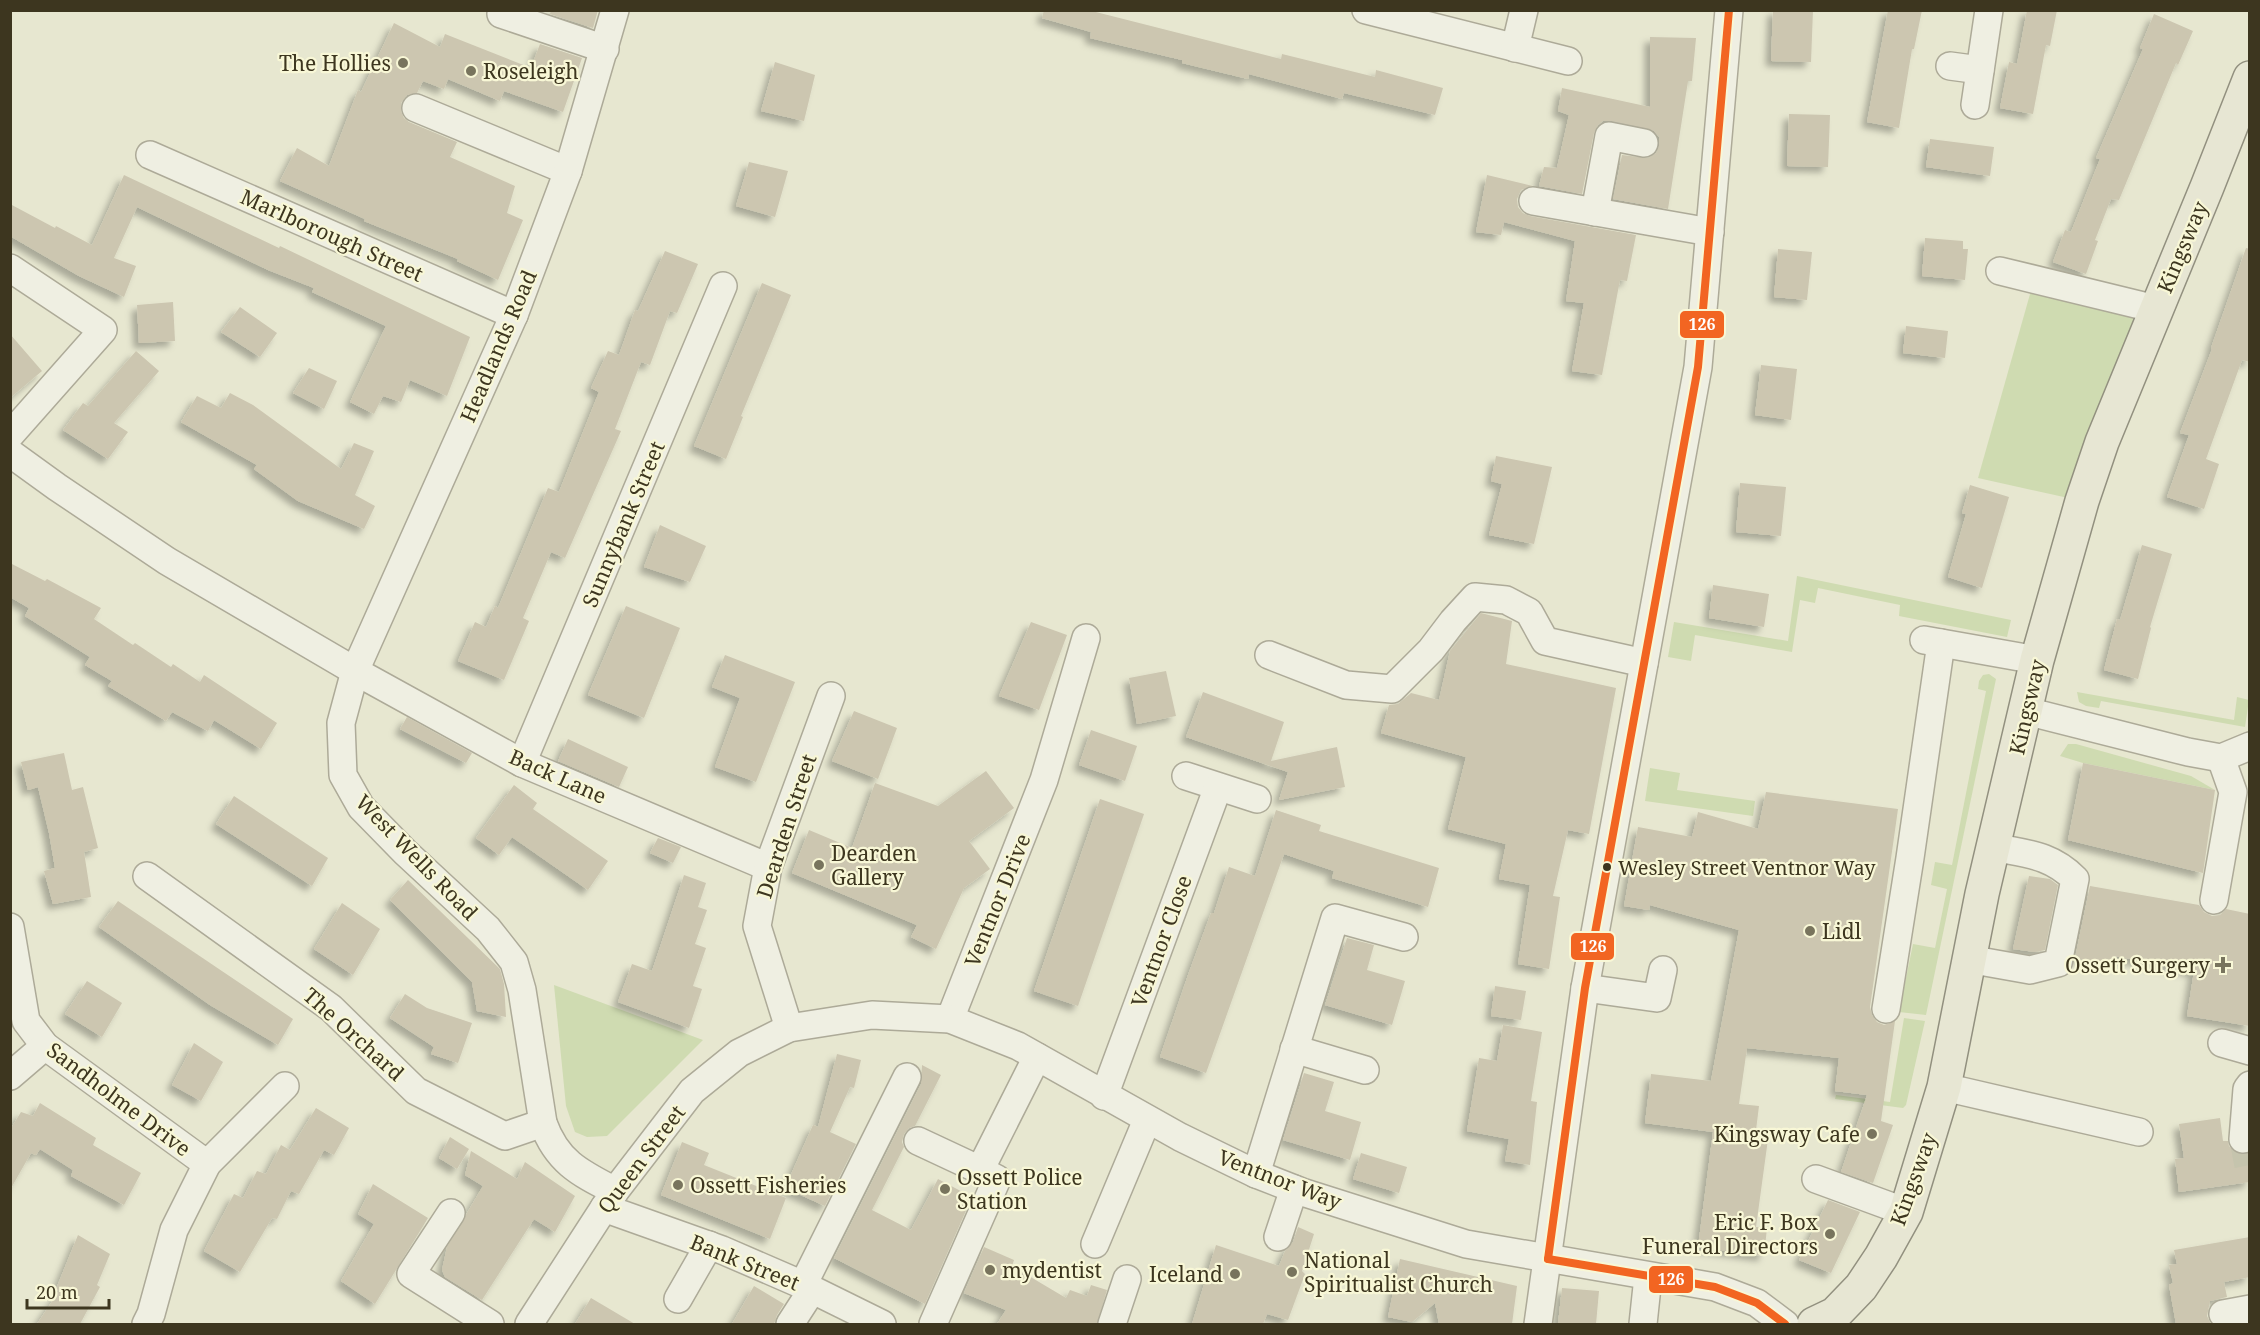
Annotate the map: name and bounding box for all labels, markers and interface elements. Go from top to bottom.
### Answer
place label: The Hollies [279,49,391,77]
marker: The Hollies [396,56,410,70]
place label: Roseleigh [483,57,579,85]
marker: Roseleigh [464,64,478,78]
street label: Marlborough Street [236,182,428,288]
street label: Kingsway [2150,197,2214,297]
street label: Headlands Road [453,265,543,426]
line badge: 126 [1679,310,1725,339]
text: 126 [1688,313,1716,335]
street label: Sunnybank Street [575,437,671,611]
street label: Kingsway [2002,656,2052,757]
street label: Back Lane [505,742,611,810]
street label: Dearden Street [750,750,822,902]
street label: West Wells Road [350,788,484,926]
street label: Ventnor Drive [958,829,1036,971]
place label: Dearden Gallery [831,839,917,891]
place label: Wesley Street Ventnor Way [1618,854,1876,881]
marker: Dearden Gallery [812,858,826,872]
marker: Wesley Street Ventnor Way [1601,861,1613,873]
street label: Ventnor Close [1124,871,1198,1011]
place label: Lidl [1822,917,1862,945]
marker: Lidl [1803,924,1817,938]
line badge: 126 [1570,932,1615,961]
text: 126 [1579,935,1607,957]
place label: Ossett Surgery [2065,951,2210,979]
marker: Ossett Surgery [2214,956,2232,974]
street label: The Orchard [298,981,411,1087]
street label: Sandholme Drive [41,1036,197,1162]
street label: Queen Street [591,1099,691,1219]
place label: Kingsway Cafe [1714,1120,1860,1148]
marker: Kingsway Cafe [1865,1127,1879,1141]
street label: Kingsway [1883,1128,1943,1229]
street label: Ventnor Way [1214,1143,1346,1215]
place label: Ossett Police Station [957,1163,1083,1215]
place label: Ossett Fisheries [690,1171,846,1199]
marker: Ossett Fisheries [671,1178,685,1192]
marker: Ossett Police Station [938,1182,952,1196]
place label: Eric F. Box Funeral Directors [1642,1208,1819,1260]
street label: Bank Street [686,1227,804,1297]
marker: Eric F. Box Funeral Directors [1823,1227,1837,1241]
place label: National Spiritualist Church [1304,1246,1493,1298]
place label: mydentist [1002,1256,1102,1284]
place label: Iceland [1149,1260,1223,1288]
marker: mydentist [983,1263,997,1277]
marker: National Spiritualist Church [1285,1265,1299,1279]
line badge: 126 [1648,1265,1694,1294]
marker: Iceland [1228,1267,1242,1281]
text: 126 [1657,1268,1685,1290]
scale bar [27,1272,110,1310]
text: 20 m [36,1280,78,1304]

